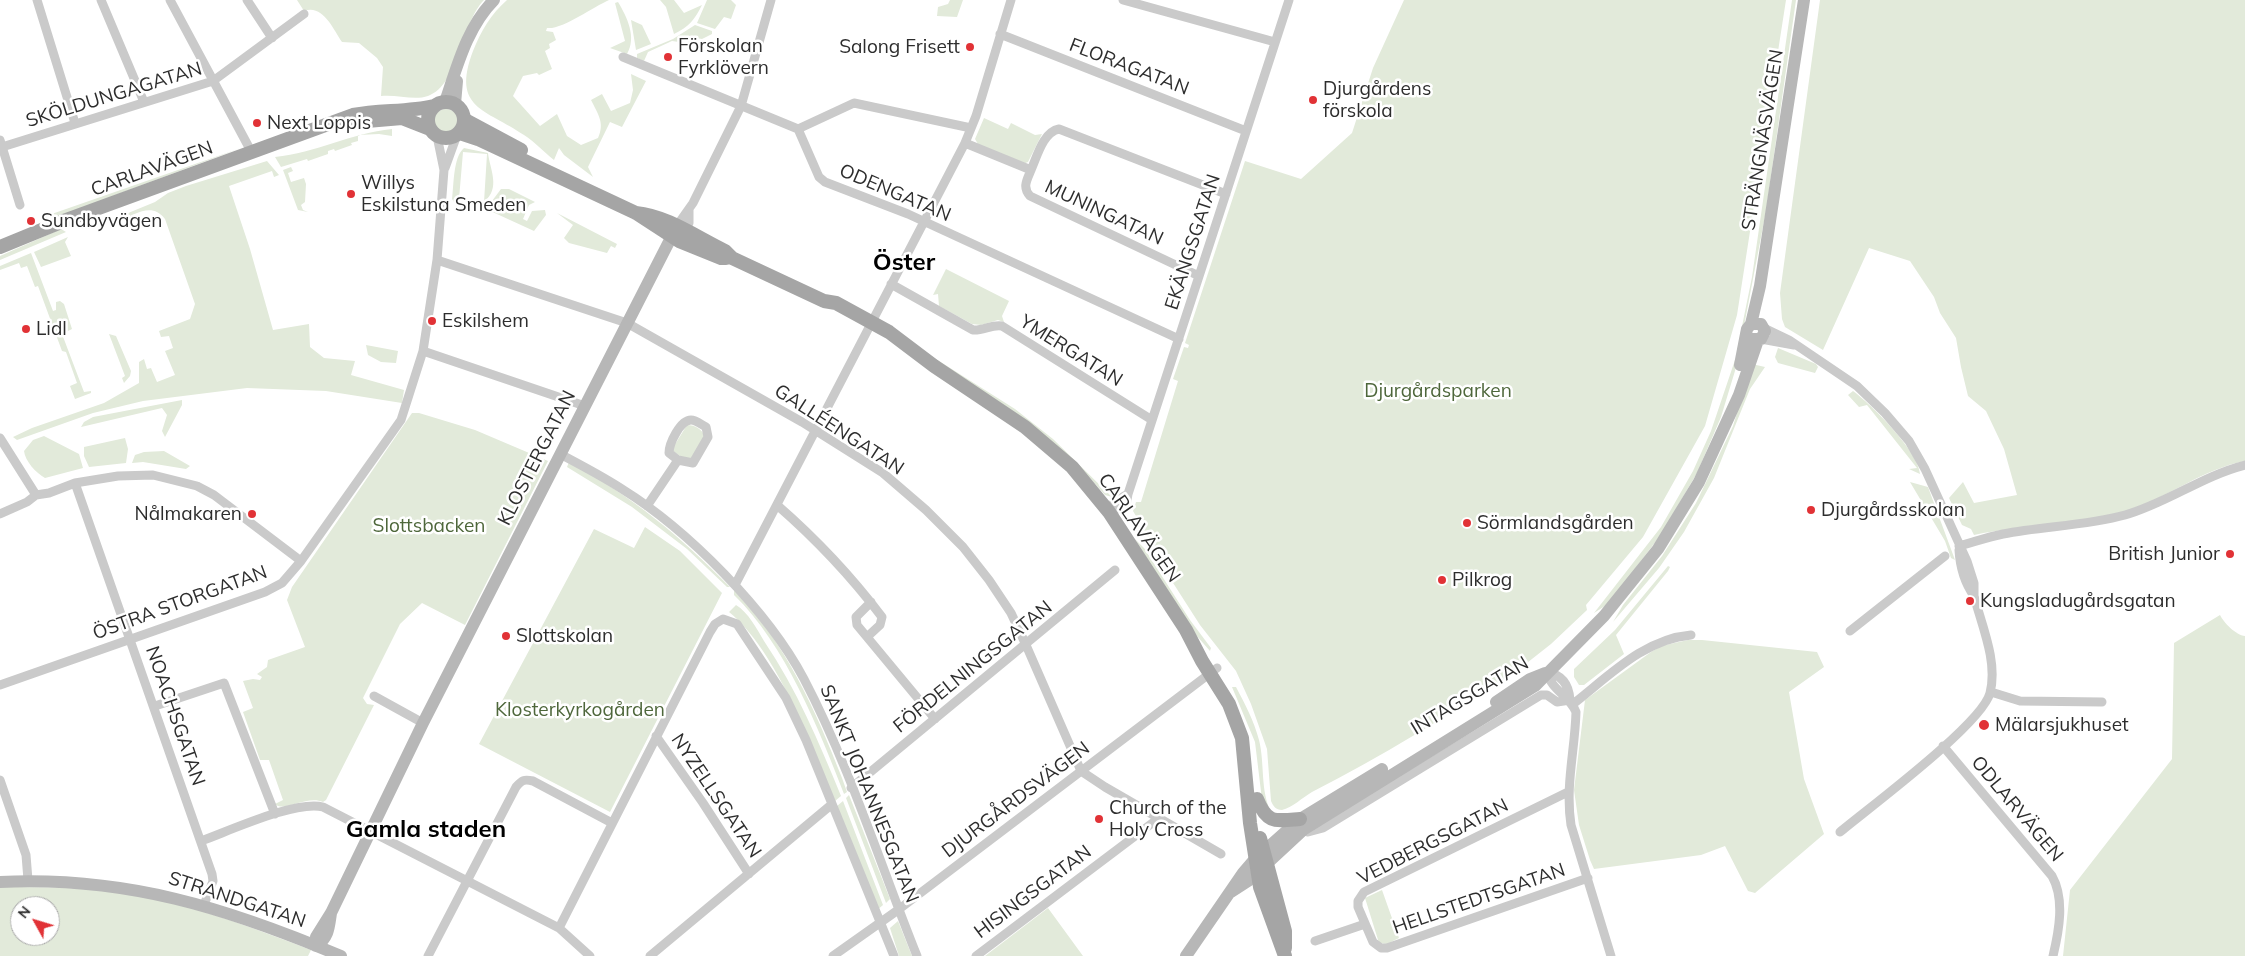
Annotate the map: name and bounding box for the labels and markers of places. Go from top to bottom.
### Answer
place label: Förskolan Fyrklövern [678,35,769,79]
place label: Salong Frisett [839,36,960,58]
marker: Salong Frisett [964,41,976,53]
marker: Förskolan Fyrklövern [662,51,674,63]
place label: Djurgårdens förskola [1323,78,1431,122]
marker: Djurgårdens förskola [1307,94,1319,106]
place label: Next Loppis [267,112,371,134]
marker: Next Loppis [251,117,263,129]
place label: Willys Eskilstuna Smeden [361,172,526,216]
marker: Willys Eskilstuna Smeden [345,188,357,200]
place label: Sundbyvägen [41,210,162,232]
marker: Sundbyvägen [25,215,37,227]
place label: Eskilshem [442,310,529,332]
marker: Eskilshem [426,315,438,327]
place label: Lidl [36,318,67,340]
marker: Lidl [20,323,32,335]
place label: Djurgårdsskolan [1821,499,1965,521]
place label: Nålmakaren [134,503,242,525]
marker: Djurgårdsskolan [1805,504,1817,516]
marker: Nålmakaren [246,508,258,520]
place label: Sörmlandsgården [1477,512,1634,534]
marker: Sörmlandsgården [1461,517,1473,529]
place label: British Junior [2108,543,2220,565]
marker: British Junior [2224,548,2236,560]
place label: Pilkrog [1452,569,1512,591]
marker: Pilkrog [1436,574,1448,586]
place label: Kungsladugårdsgatan [1980,590,2176,612]
marker: Kungsladugårdsgatan [1964,595,1976,607]
place label: Slottskolan [516,625,613,647]
marker: Slottskolan [500,630,512,642]
place label: Mälarsjukhuset [1995,714,2129,736]
marker: Mälarsjukhuset [1977,718,1991,732]
place label: Church of the Holy Cross [1109,797,1227,841]
marker: Church of the Holy Cross [1093,813,1105,825]

